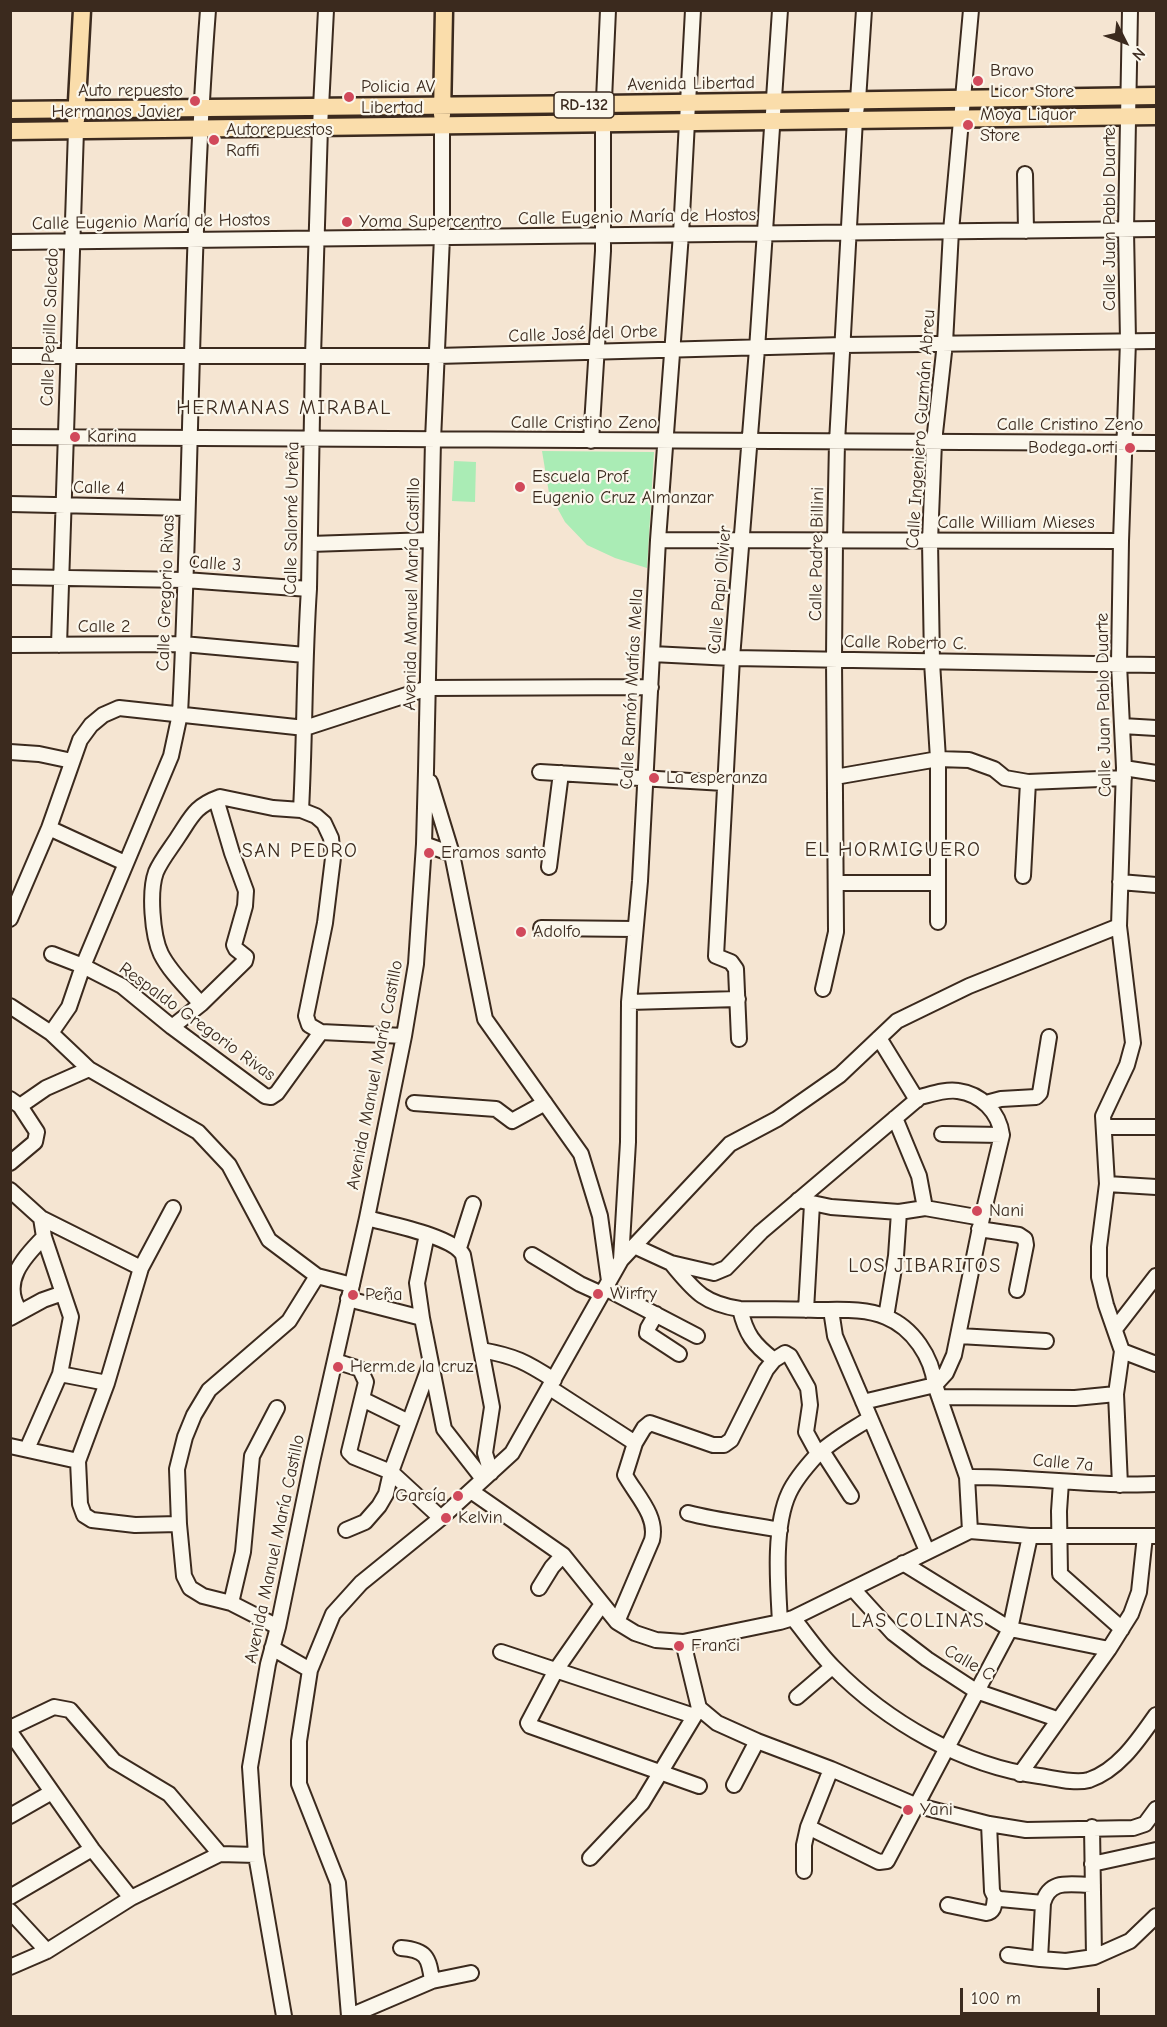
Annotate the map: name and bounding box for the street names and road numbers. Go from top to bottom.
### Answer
street label: Avenida Libertad [627,72,755,96]
road number: RD-132 [554,92,614,118]
street label: Calle Juan Pablo Duarte [1099,127,1121,311]
street label: Calle Eugenio María de Hostos [518,204,756,230]
street label: Calle Eugenio María de Hostos [32,209,270,235]
street label: Calle Pepillo Salcedo [36,247,64,407]
street label: Calle Ingeniero Guzmán Abreu [902,309,940,549]
street label: Calle José del Orbe [508,321,658,347]
street label: Calle Cristino Zeno [511,412,657,434]
street label: Calle Cristino Zeno [997,414,1143,436]
street label: Calle Salomé Ureña [280,441,304,595]
street label: Calle 4 [73,477,125,499]
street label: Avenida Manuel María Castillo [399,477,425,711]
street label: Calle Padre Billini [805,487,829,621]
street label: Calle William Mieses [937,512,1095,534]
street label: Calle Gregorio Rivas [152,514,180,672]
street label: Calle Papi Olivier [704,525,736,655]
street label: Calle 3 [188,551,242,577]
street label: Calle Ramón Matías Mella [616,588,648,790]
street label: Calle Juan Pablo Duarte [1092,613,1116,797]
street label: Calle 2 [78,616,130,638]
street label: Calle Roberto C. [843,631,967,655]
street label: Respaldo Gregorio Rivas [115,958,279,1086]
street label: Avenida Manuel María Castillo [342,958,408,1192]
street label: Avenida Manuel María Castillo [240,1433,310,1665]
street label: Calle 7a [1032,1450,1094,1476]
street label: Calle C [940,1640,998,1686]

